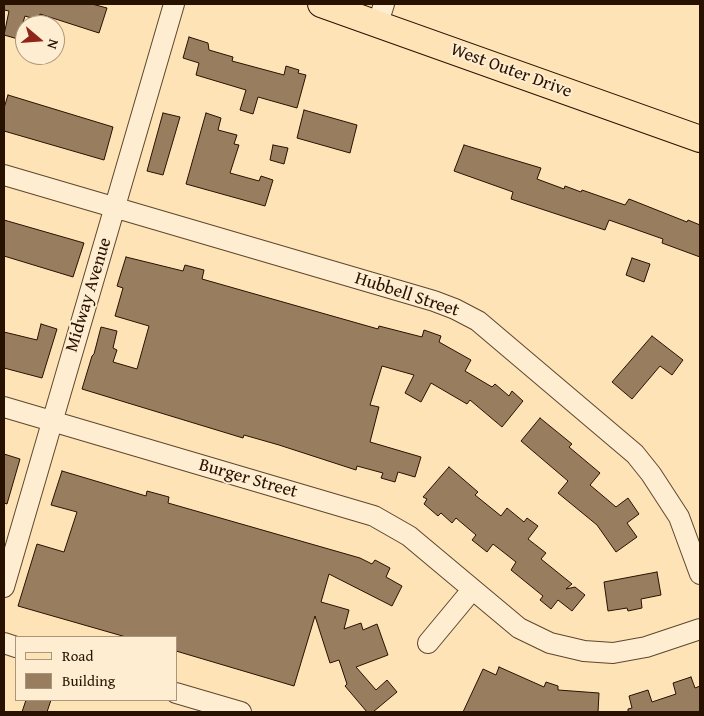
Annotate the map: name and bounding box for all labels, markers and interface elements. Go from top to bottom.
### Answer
north arrow [15,15,65,65]
text: N [42,37,64,52]
street label: West Outer Drive [447,39,575,103]
street label: Midway Avenue [61,235,117,355]
street label: Hubbell Street [352,268,462,322]
street label: Burger Street [196,455,300,503]
legend [15,636,178,701]
text: Road [62,645,93,666]
text: Building [62,670,115,691]

